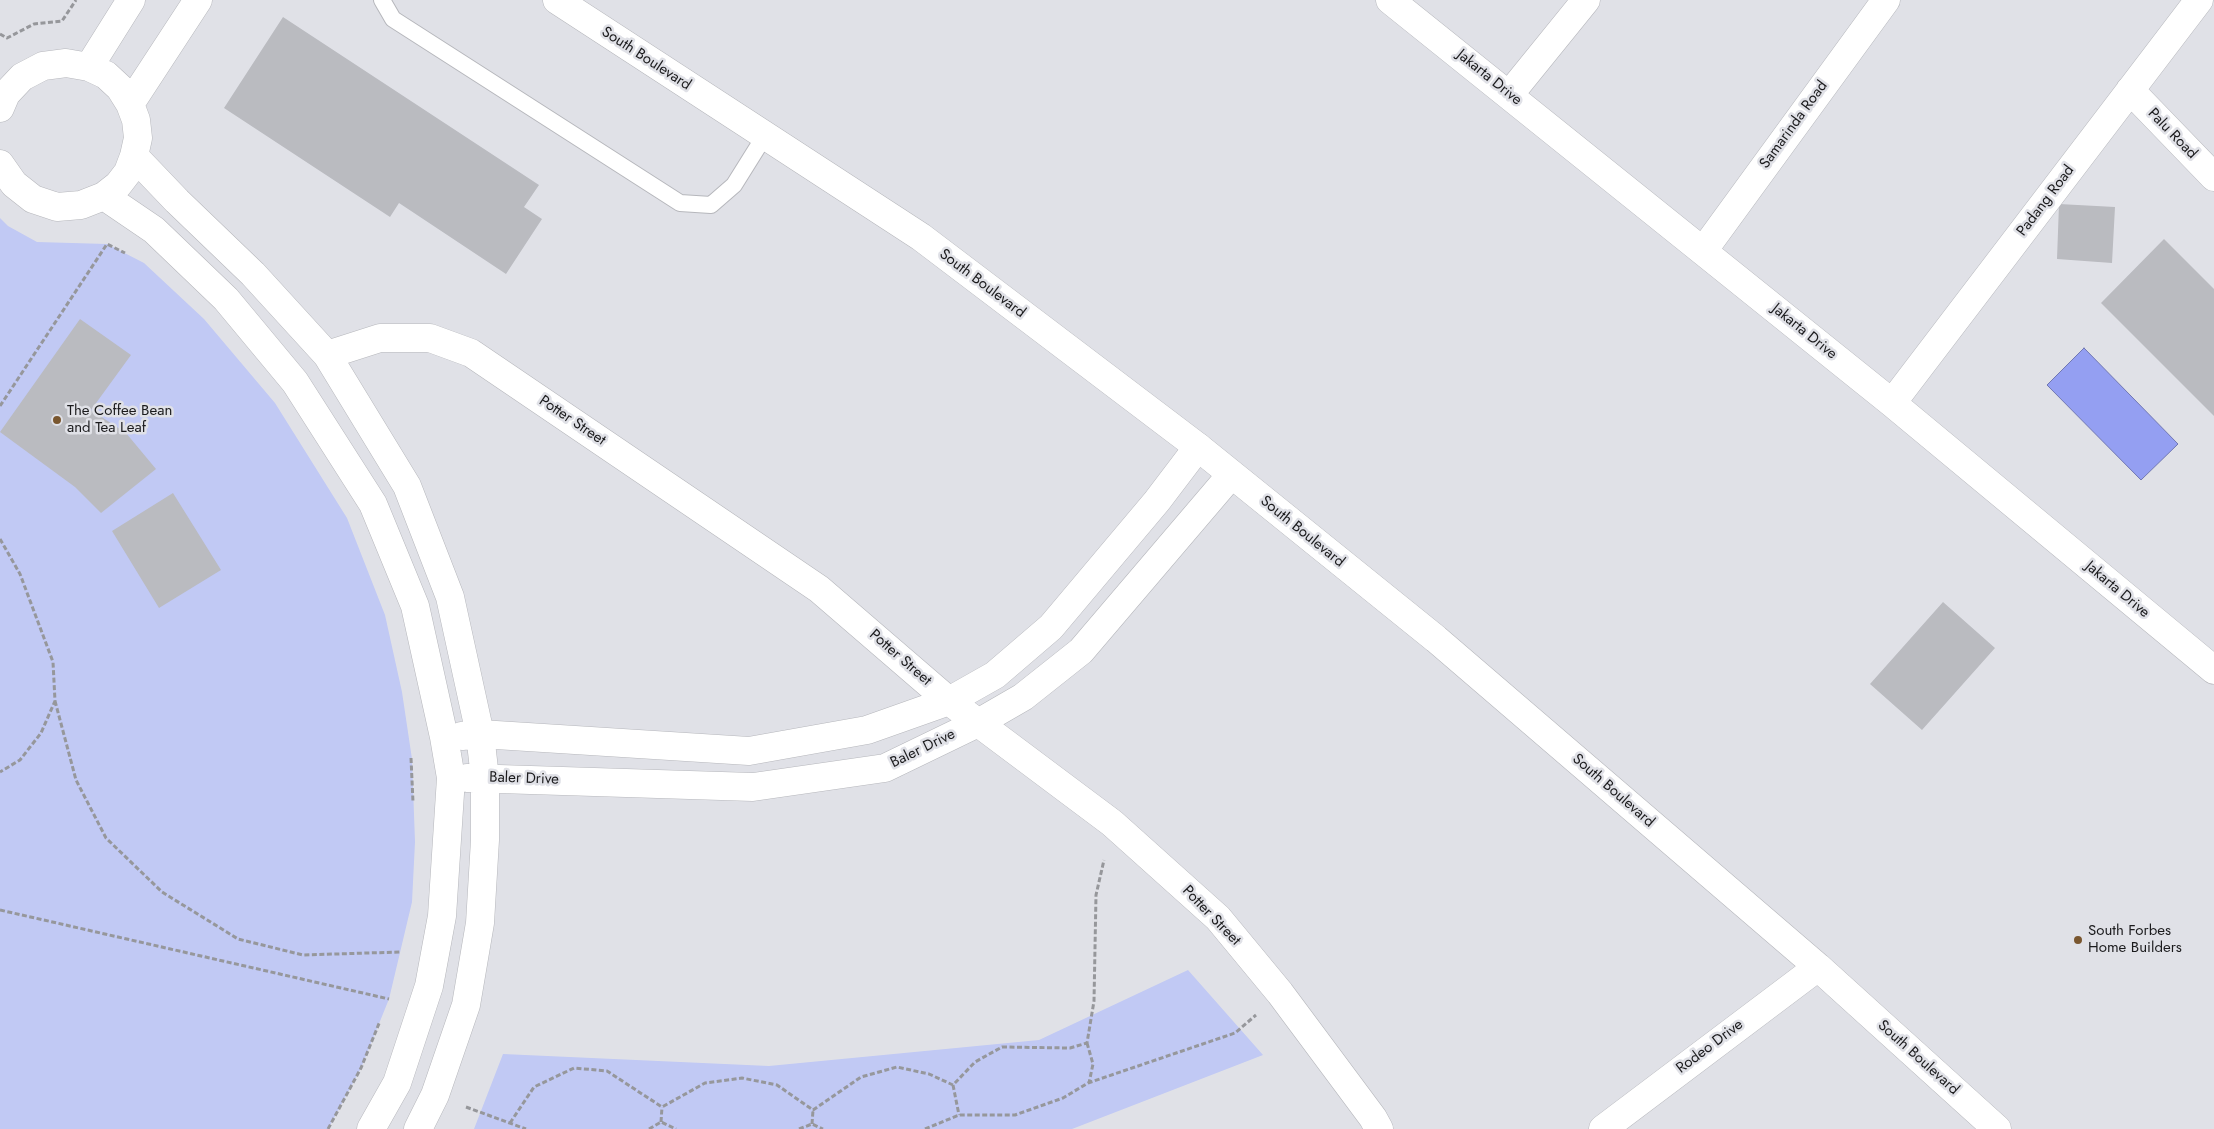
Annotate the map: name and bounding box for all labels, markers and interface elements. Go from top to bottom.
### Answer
street label: South Boulevard [598,23,694,95]
street label: Jakarta Drive [1453,46,1525,110]
street label: Samarinda Road [1756,78,1832,172]
street label: Palu Road [2144,105,2200,163]
street label: Padang Road [2014,162,2078,240]
street label: South Boulevard [935,246,1029,322]
street label: Jakarta Drive [1768,300,1840,364]
street label: Potter Street [535,392,609,450]
place label: The Coffee Bean and Tea Leaf [67,402,172,437]
marker: The Coffee Bean and Tea Leaf [51,414,63,426]
street label: South Boulevard [1256,493,1348,571]
street label: Jakarta Drive [2081,558,2153,622]
street label: Potter Street [865,626,935,690]
street label: Baler Drive [888,726,958,772]
street label: South Boulevard [1568,750,1658,832]
street label: Baler Drive [489,769,559,789]
street label: Potter Street [1178,882,1244,950]
place label: South Forbes Home Builders [2088,922,2182,957]
marker: South Forbes Home Builders [2072,934,2084,946]
street label: Rodeo Drive [1673,1016,1747,1078]
street label: South Boulevard [1874,1017,1962,1099]

